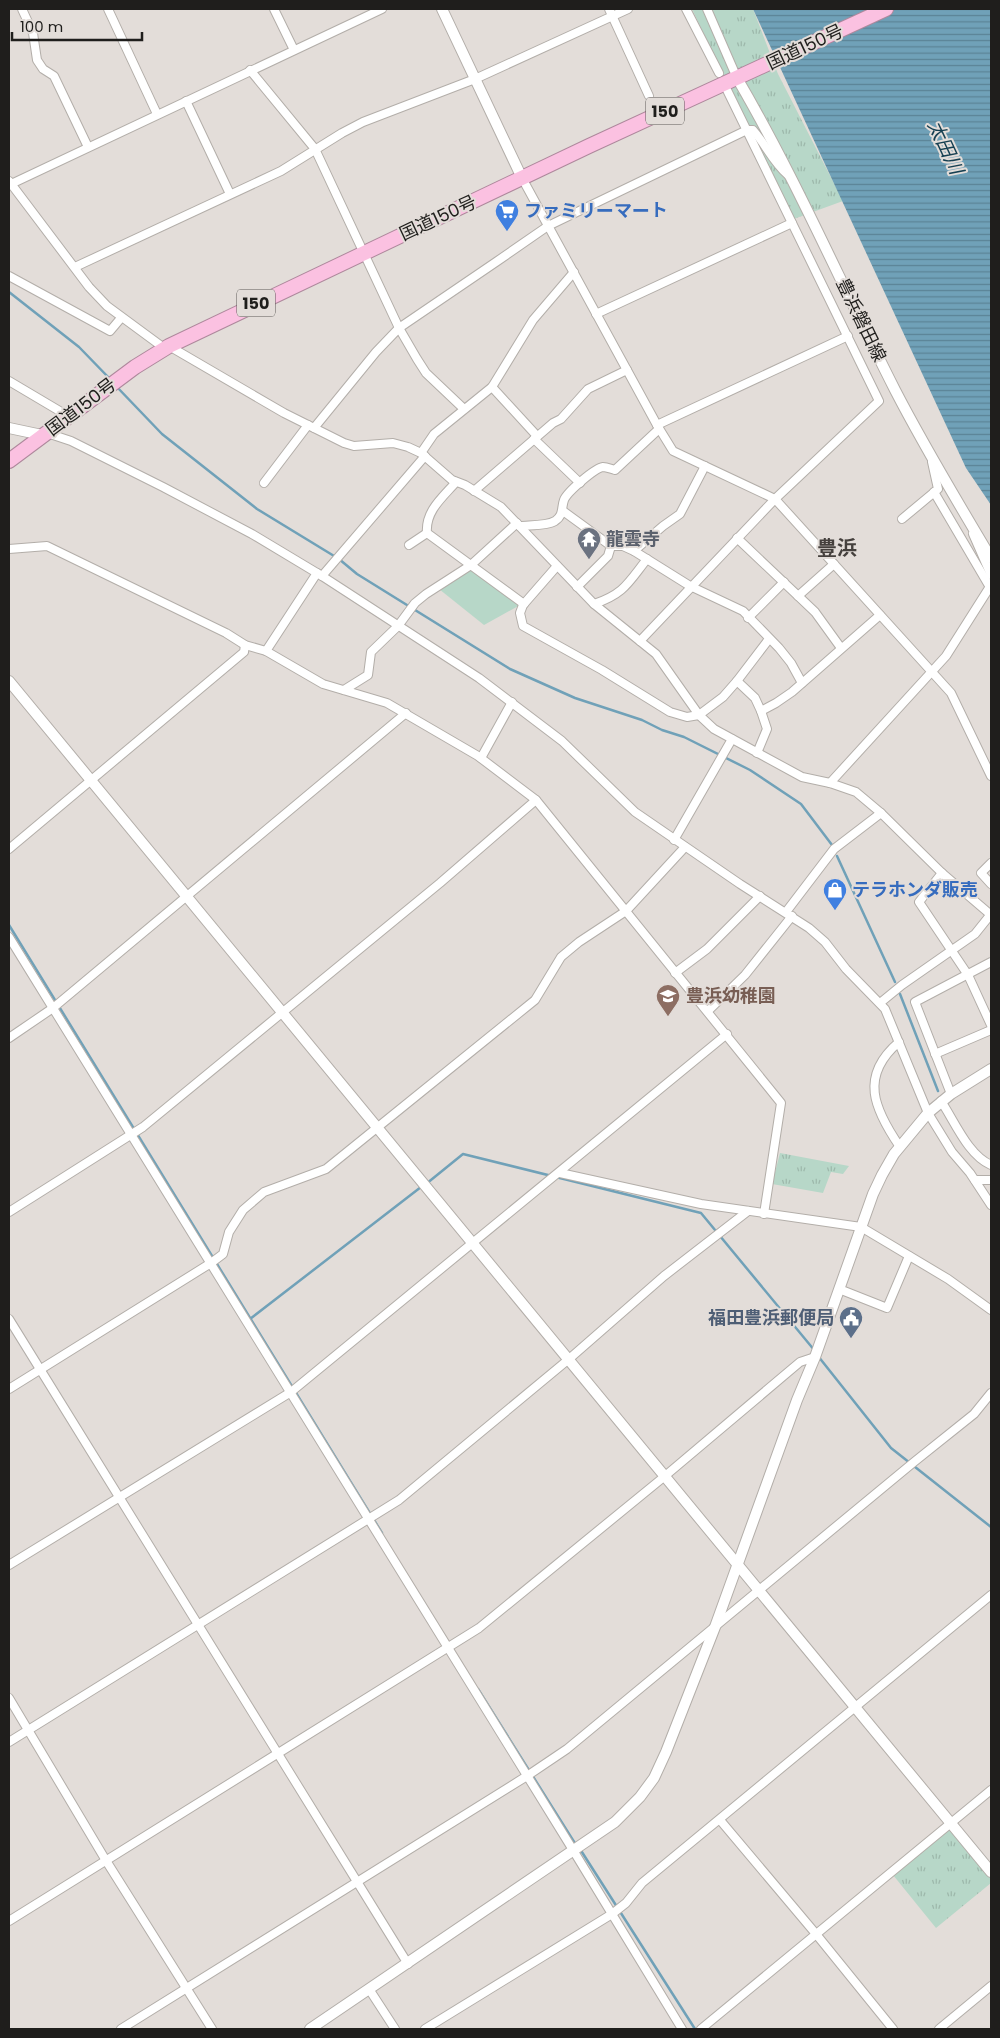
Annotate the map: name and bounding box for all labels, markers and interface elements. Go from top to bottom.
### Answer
scale bar [12,10,142,42]
text: 100 m [20,16,63,37]
street label: 国道150号 [762,18,847,75]
road number: 150 [646,98,684,124]
water label: 太田川 [921,116,971,181]
street label: 国道150号 [395,189,480,246]
supermarket icon: ファミリーマート [494,198,520,232]
place label: ファミリーマート [524,198,668,223]
street label: 豊浜磐田線 [830,274,892,366]
road number: 150 [237,290,275,316]
street label: 国道150号 [40,372,121,441]
temple icon: 龍雲寺 [576,526,602,560]
place label: 龍雲寺 [606,526,660,551]
district label: 豊浜 [817,534,857,562]
shop icon: テラホンダ販売 [822,877,848,911]
place label: テラホンダ販売 [852,877,978,902]
school or university icon: 豊浜幼稚園 [655,983,681,1017]
place label: 豊浜幼稚園 [686,983,776,1008]
place label: 福田豊浜郵便局 [708,1305,834,1330]
public building icon: 福田豊浜郵便局 [838,1305,864,1339]

